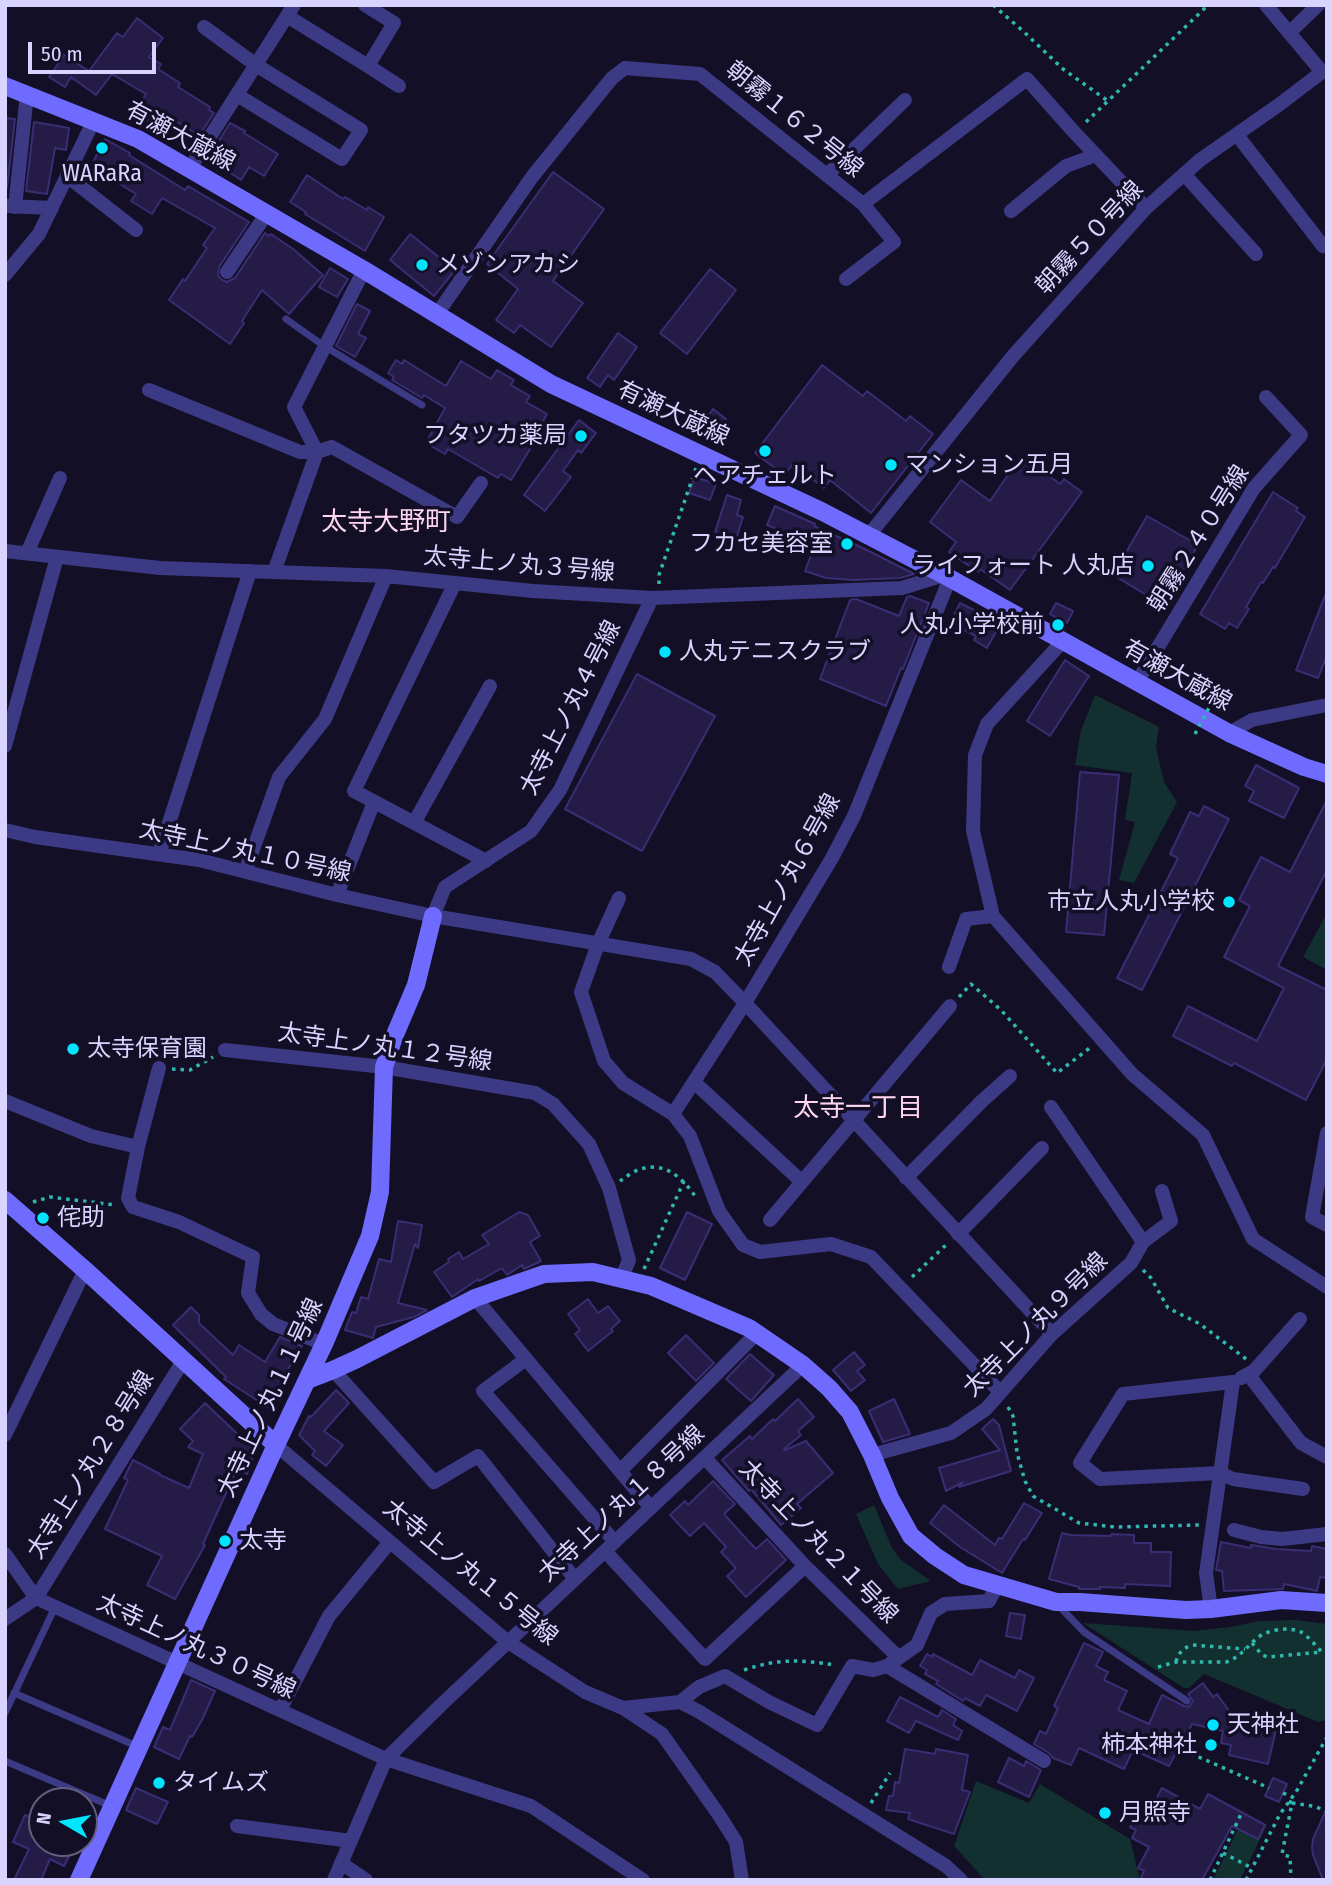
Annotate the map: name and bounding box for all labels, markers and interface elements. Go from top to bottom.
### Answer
scale bar [32,28,159,72]
text: 50 m [41,41,83,67]
street label: 朝霧１６２号線 [720,56,868,184]
street label: 有瀬大蔵線 [120,96,240,178]
marker: WARaRa [94,140,110,156]
place label: WARaRa [62,160,142,188]
street label: 朝霧５０号線 [1030,176,1150,300]
place label: メゾンアカシ [436,251,580,279]
marker: メゾンアカシ [414,257,430,273]
street label: 有瀬大蔵線 [613,376,733,452]
place label: フタツカ薬局 [423,422,567,450]
marker: フタツカ薬局 [573,428,589,444]
marker: ヘアチェルト [757,443,773,459]
place label: マンション五月 [905,451,1073,479]
marker: マンション五月 [883,457,899,473]
street label: 朝霧２４０号線 [1142,460,1256,618]
place label: ヘアチェルト [693,462,837,490]
district label: 太寺大野町 [321,507,451,539]
place label: フカセ美容室 [689,530,833,558]
marker: フカセ美容室 [839,536,855,552]
street label: 太寺上ノ丸３号線 [422,542,616,588]
place label: ライフォート 人丸店 [912,552,1134,580]
marker: ライフォート 人丸店 [1140,558,1156,574]
place label: 人丸小学校前 [900,611,1044,639]
street label: 太寺上ノ丸４号線 [515,616,627,800]
marker: 人丸小学校前 [1050,617,1066,633]
street label: 有瀬大蔵線 [1118,634,1236,718]
place label: 人丸テニスクラブ [679,638,871,666]
marker: 人丸テニスクラブ [657,644,673,660]
street label: 太寺上ノ丸６号線 [729,789,847,971]
street label: 太寺上ノ丸１０号線 [136,815,354,889]
place label: 市立人丸小学校 [1047,888,1215,916]
marker: 市立人丸小学校 [1221,894,1237,910]
street label: 太寺上ノ丸１２号線 [276,1019,494,1077]
place label: 太寺保育園 [87,1035,207,1063]
marker: 太寺保育園 [65,1041,81,1057]
district label: 太寺一丁目 [793,1093,923,1125]
place label: 侘助 [57,1204,105,1232]
marker: 侘助 [35,1210,51,1226]
street label: 太寺上ノ丸９号線 [958,1247,1114,1403]
street label: 太寺上ノ丸１１号線 [212,1294,330,1502]
street label: 太寺上ノ丸２８号線 [22,1366,160,1564]
street label: 太寺上ノ丸１８号線 [533,1420,711,1588]
street label: 太寺上ノ丸２１号線 [733,1454,903,1630]
street label: 太寺上ノ丸１５号線 [377,1494,563,1652]
place label: 太寺 [239,1527,287,1555]
marker: 太寺 [217,1533,233,1549]
street label: 太寺上ノ丸３０号線 [92,1588,300,1706]
place label: 天神社 [1227,1711,1299,1739]
marker: 天神社 [1205,1717,1221,1733]
place label: 柿本神社 [1101,1731,1197,1759]
marker: 柿本神社 [1203,1737,1219,1753]
place label: タイムズ [173,1769,269,1797]
marker: タイムズ [151,1775,167,1791]
north arrow [28,1787,98,1857]
place label: 月照寺 [1119,1799,1191,1827]
marker: 月照寺 [1097,1805,1113,1821]
text: N [31,1811,56,1826]

